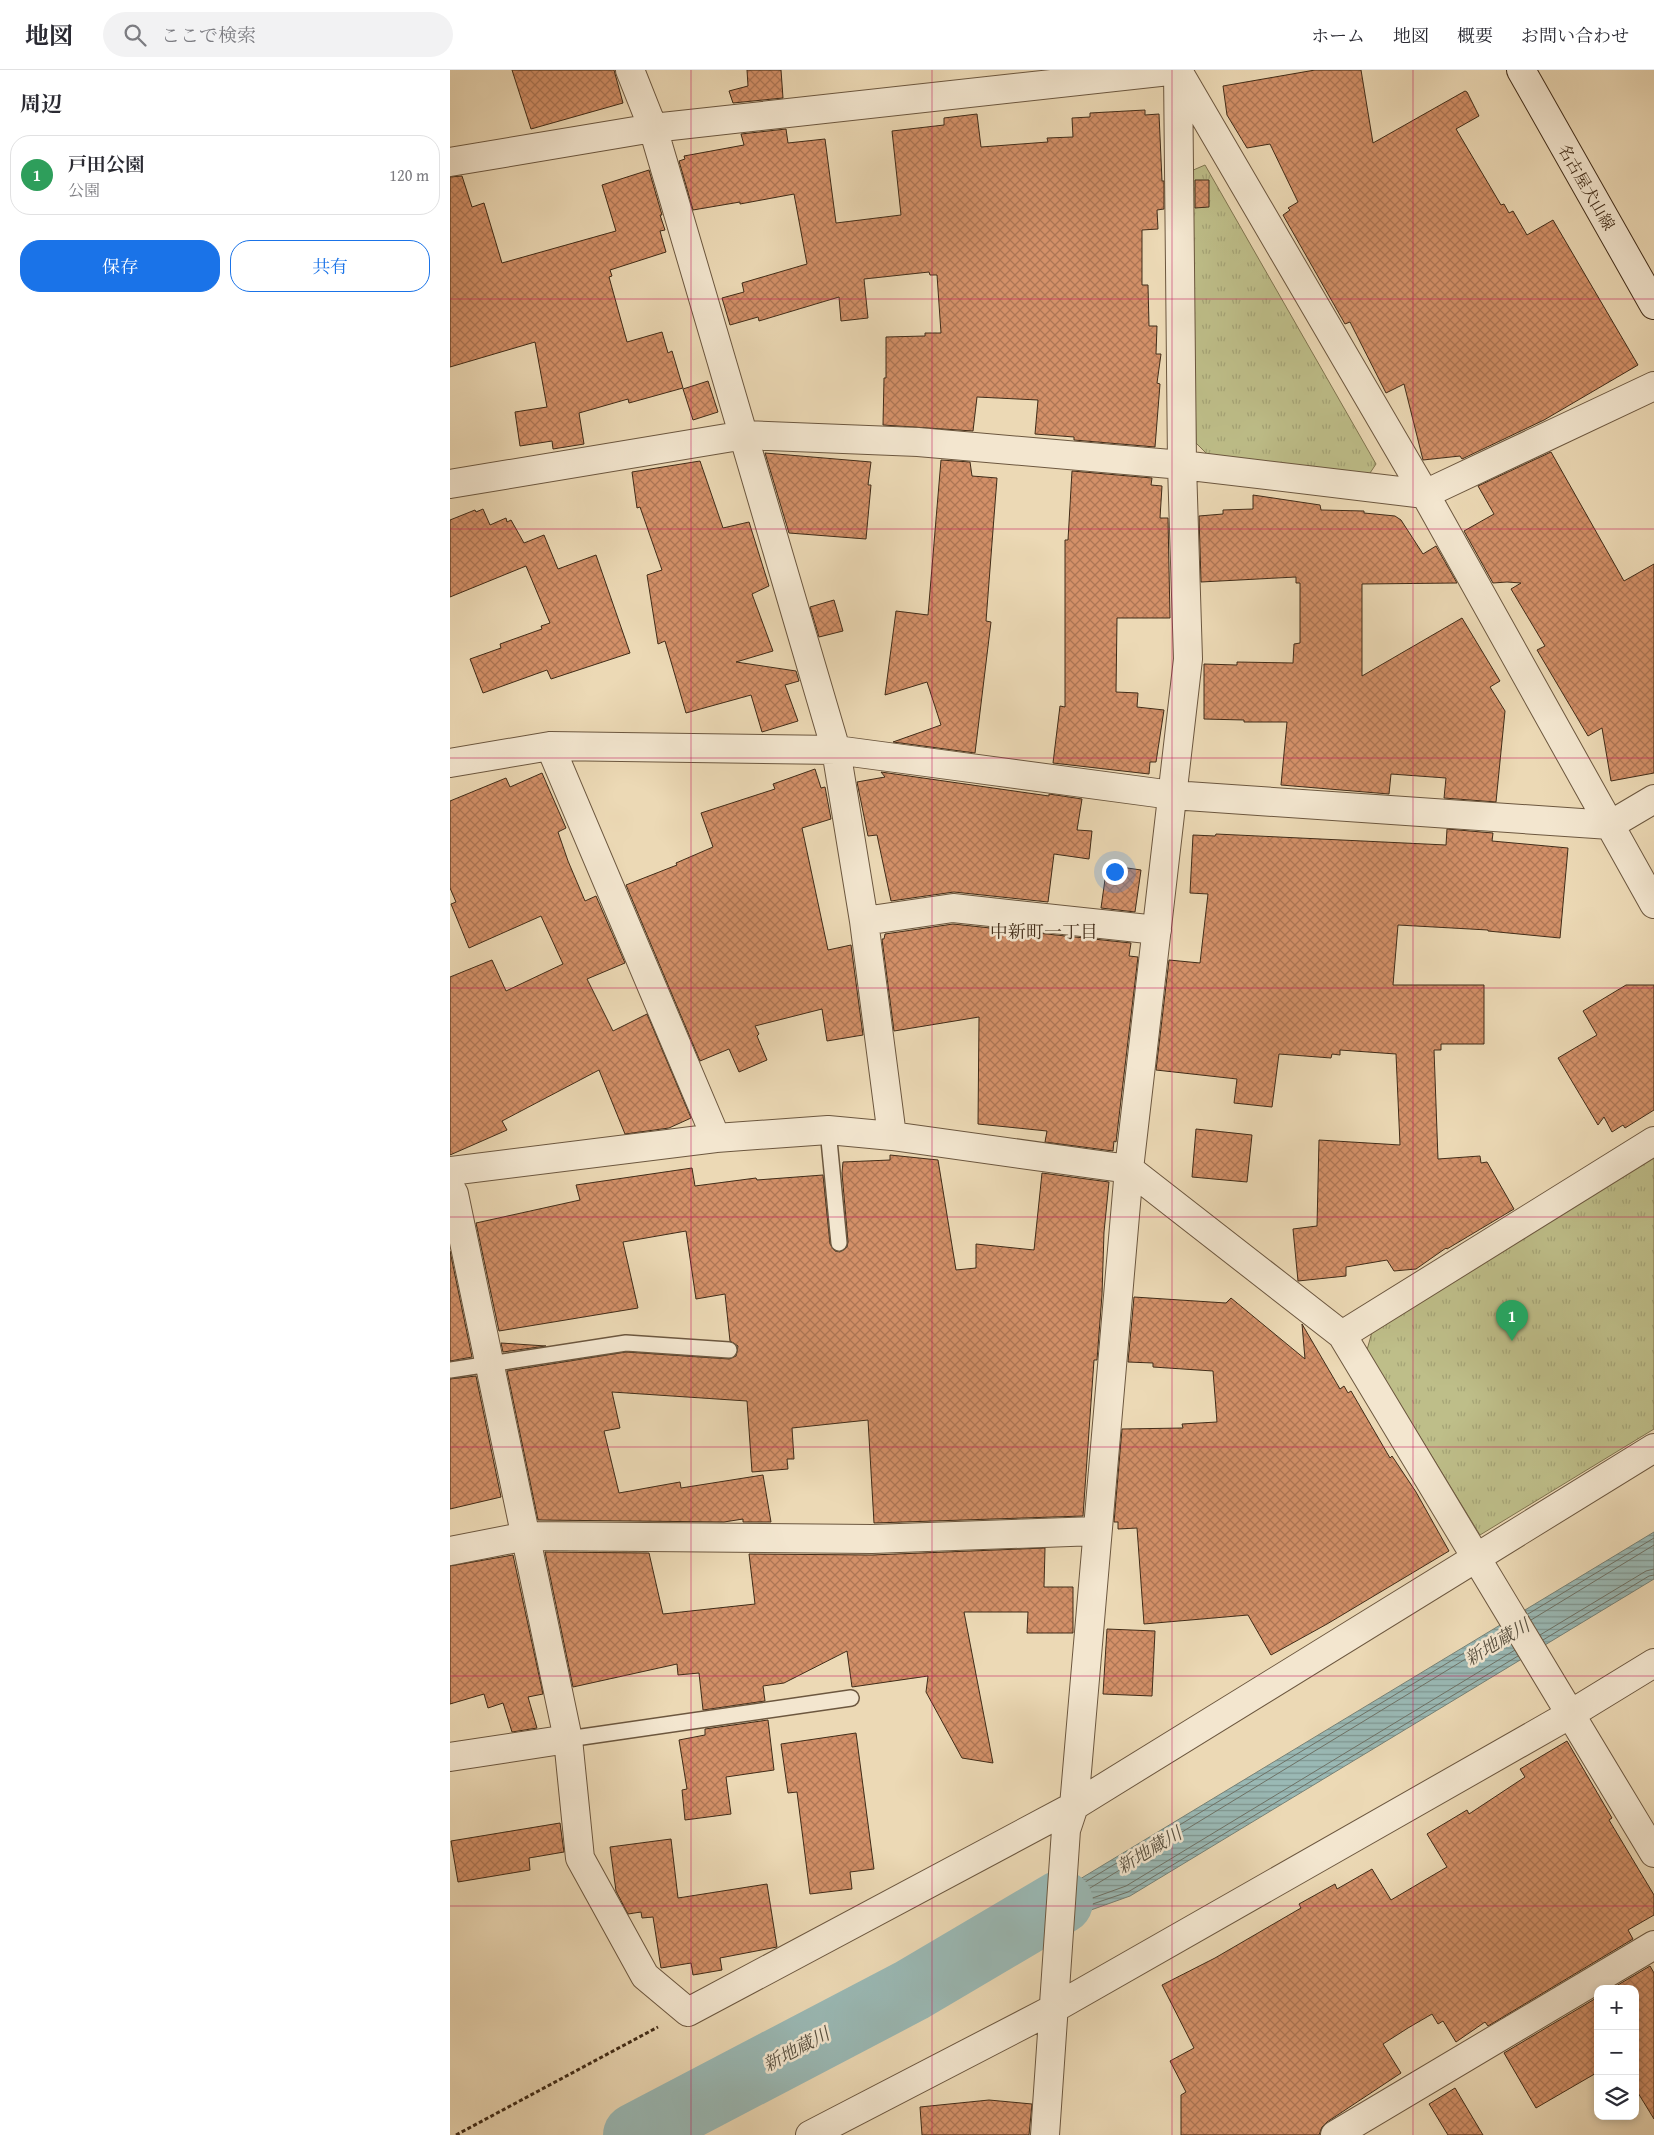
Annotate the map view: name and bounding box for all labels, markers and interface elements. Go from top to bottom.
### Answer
search box [103,12,453,57]
text: 地図 [25,18,73,53]
icon: search [121,21,149,49]
text: ここで検索 [161,21,256,49]
text: ホーム [1311,22,1365,49]
text: 地図 [1393,22,1429,49]
text: 概要 [1457,22,1493,49]
text: お問い合わせ [1521,22,1629,49]
text: 周辺 [20,88,62,119]
street label: 名古屋犬山線 [1553,139,1621,235]
text: 戸田公園 [68,150,144,178]
text: 1 [33,163,41,187]
text: 120 m [389,163,429,187]
text: 公園 [68,178,100,202]
button: 保存 [20,240,220,292]
button: 共有 [230,240,430,292]
your location [1102,859,1128,885]
district label: 中新町一丁目 [990,918,1098,945]
pin: 1 [1496,1300,1528,1341]
water label: 新地蔵川 [1459,1611,1537,1672]
water label: 新地蔵川 [1111,1819,1189,1880]
map controls [1594,1985,1639,2120]
button: + [1594,1985,1639,2030]
water label: 新地蔵川 [758,2019,836,2078]
button: − [1594,2030,1639,2075]
button: layers [1594,2075,1639,2120]

